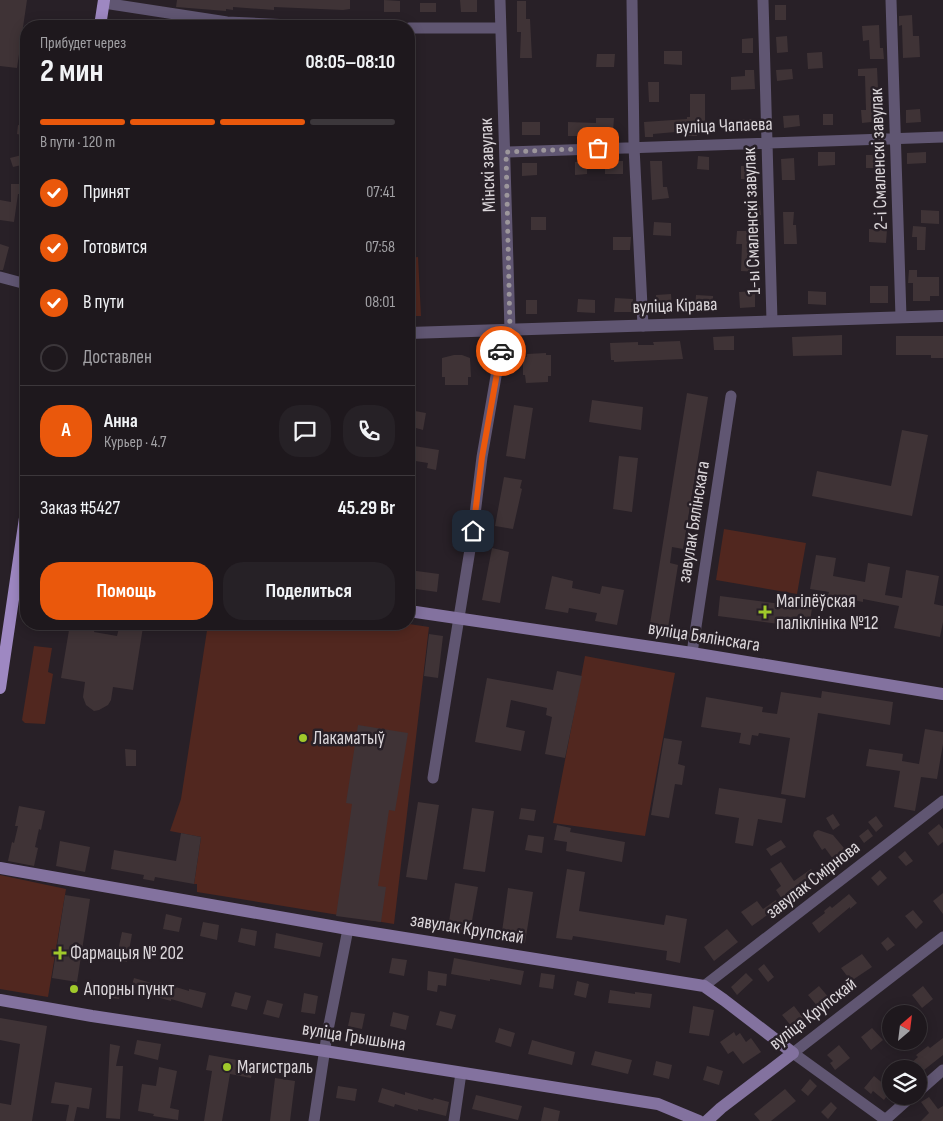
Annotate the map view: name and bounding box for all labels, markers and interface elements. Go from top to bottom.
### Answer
text: Прибудет через [40,34,126,53]
text: 08:05–08:10 [306,51,395,74]
text: 2 мин [40,52,104,91]
street label: 2-і Смаленскі завулак [865,87,893,230]
street label: вуліца Чапаева [675,113,773,139]
street label: Мінскі завулак [475,117,501,213]
pin [577,127,619,169]
text: В пути · 120 m [40,133,115,152]
icon: bag [584,134,612,162]
street label: 1-ы Смаленскі завулак [738,146,766,295]
icon: check [40,179,68,207]
text: Принят [83,181,130,204]
text: 07:41 [366,183,395,202]
icon: check [40,234,68,262]
text: Готовится [83,236,147,259]
text: 07:58 [365,238,395,257]
icon: check [40,289,68,317]
text: В пути [83,291,124,314]
text: 08:01 [365,293,395,312]
street label: вуліца Кірава [632,293,718,319]
courier [476,326,526,376]
icon: car [487,337,515,365]
text: Доставлен [83,346,152,369]
button: chat [279,405,331,457]
button: phone [343,405,395,457]
text: Анна [104,410,138,433]
text: А [61,419,71,442]
text: Курьер · 4.7 [104,433,166,452]
street label: завулак Бялінскага [673,459,715,585]
text: Заказ #5427 [40,497,120,520]
text: 45.29 Br [338,497,395,520]
pin [452,510,494,552]
icon: home [459,517,487,545]
button: Помощь [40,562,213,620]
button: Поделиться [223,562,395,620]
place label: Магілёўская паліклініка №12 [776,590,879,635]
marker: Магілёўская паліклініка №12 [758,605,772,619]
street label: вуліца Бялінскага [646,617,762,657]
place label: Лакаматыў [313,727,385,750]
marker: Лакаматыў [297,732,309,744]
street label: завулак Смірнова [761,836,865,924]
street label: завулак Крупскай [409,909,525,949]
place label: Фармацыя № 202 [70,942,184,965]
marker: Фармацыя № 202 [54,947,66,959]
street label: вуліца Крупскай [765,973,861,1055]
place label: Апорны пункт [83,978,175,1001]
marker: Апорны пункт [68,983,80,995]
north arrow [882,1005,928,1050]
map controls [882,1005,927,1105]
street label: вуліца Грышына [301,1017,407,1057]
place label: Магистраль [237,1056,313,1079]
button: layers [882,1060,927,1105]
marker: Магистраль [221,1061,233,1073]

